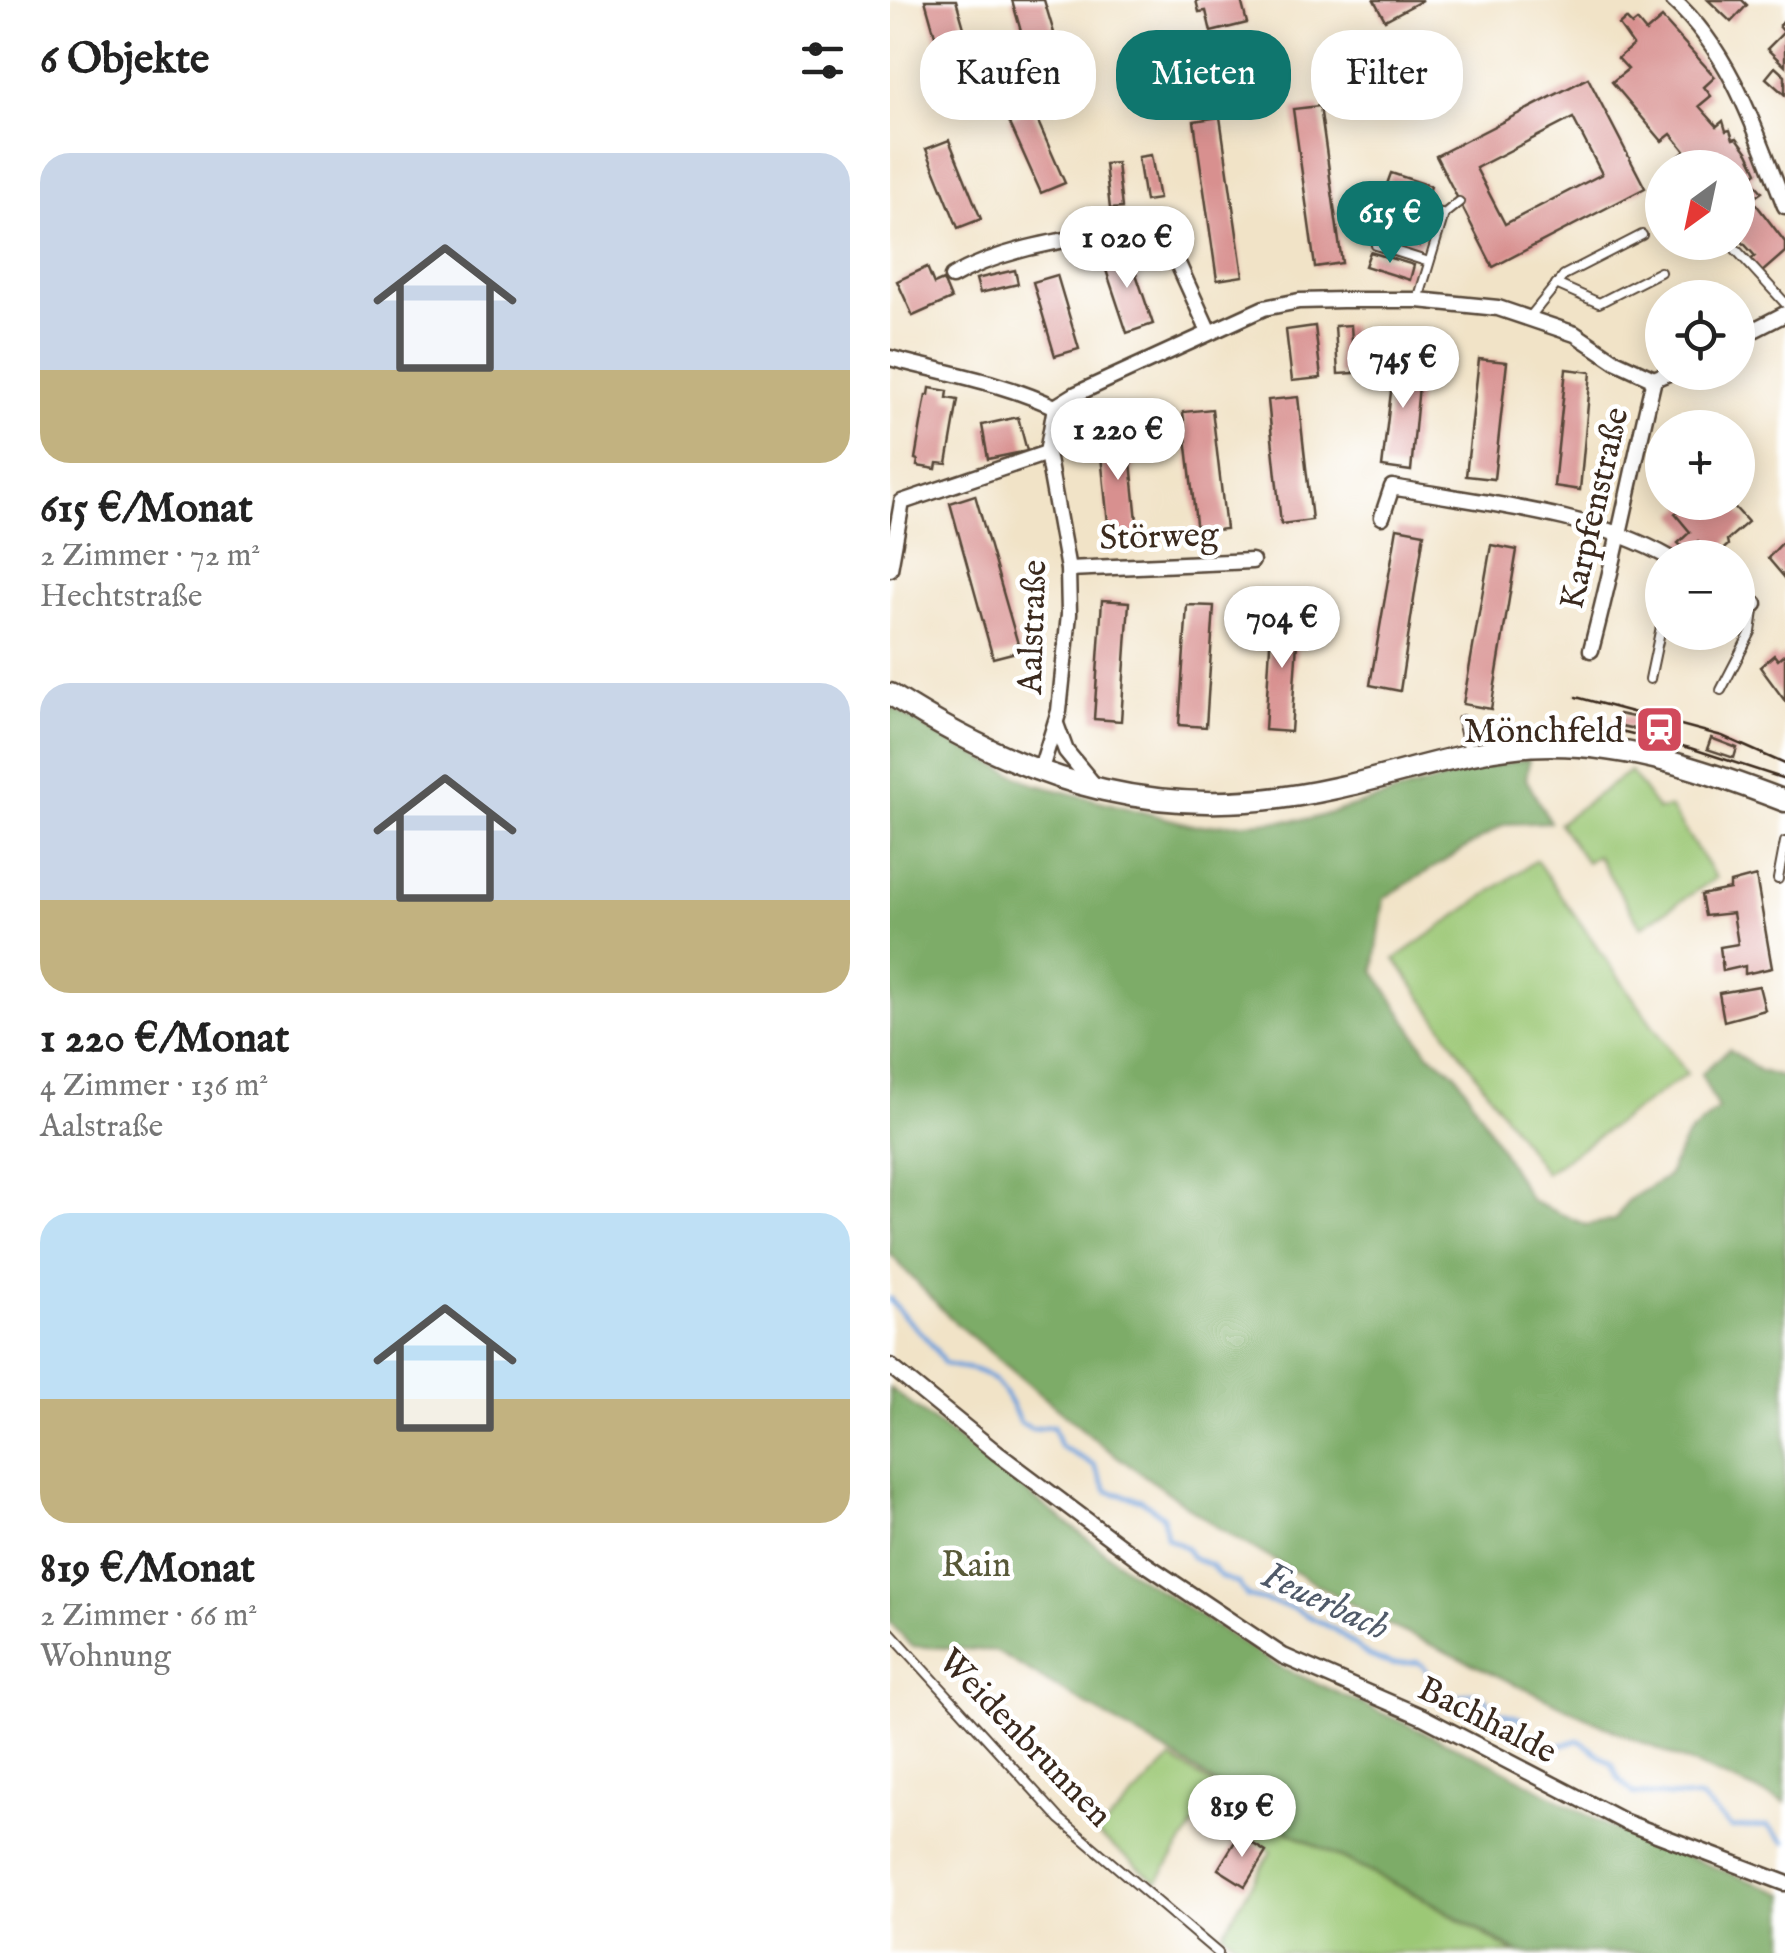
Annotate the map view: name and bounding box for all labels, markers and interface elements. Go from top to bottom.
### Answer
chip: Kaufen [920,30,1096,120]
chip: Mieten [1116,30,1291,120]
chip: Filter [1311,30,1463,120]
icon: filters [795,33,850,88]
text: 6 Objekte [40,34,209,87]
north arrow [1645,150,1755,260]
map controls [1645,150,1755,650]
pin: 615 € [1320,181,1460,266]
text: 615 € [1359,193,1421,234]
pin: 1 020 € [1035,206,1219,291]
icon: home [355,218,535,398]
text: 1 020 € [1081,218,1173,259]
button: locate [1645,280,1755,390]
pin: 745 € [1333,326,1473,411]
text: 745 € [1369,338,1437,379]
pin: 1 220 € [1026,398,1210,483]
street label: Karpfenstraße [1550,403,1641,614]
text: 1 220 € [1073,410,1163,451]
button: + [1645,410,1755,520]
text: 615 €/Monat [40,483,253,536]
street label: Störweg [1099,513,1221,562]
text: 2 Zimmer · 72 m² [40,536,260,577]
button: − [1645,540,1755,650]
street label: Aalstraße [1009,559,1058,696]
text: Hechtstraße [40,577,202,618]
pin: 704 € [1212,586,1352,671]
text: 704 € [1246,598,1318,639]
station icon: Mönchfeld [1633,704,1685,756]
place label: Mönchfeld [1464,710,1624,755]
icon: home [355,748,535,928]
text: 1 220 €/Monat [40,1013,289,1066]
text: 4 Zimmer · 136 m² [40,1066,268,1107]
text: Aalstraße [40,1107,163,1148]
icon: home [355,1278,535,1458]
text: 819 €/Monat [40,1543,255,1596]
park label: Rain [941,1544,1011,1589]
water label: Feuerbach [1253,1552,1396,1653]
text: 2 Zimmer · 66 m² [40,1596,257,1637]
text: Wohnung [40,1637,171,1678]
street label: Weidenbrunnen [928,1640,1121,1838]
street label: Bachhalde [1410,1667,1564,1775]
pin: 819 € [1172,1775,1312,1860]
text: 819 € [1210,1787,1274,1828]

